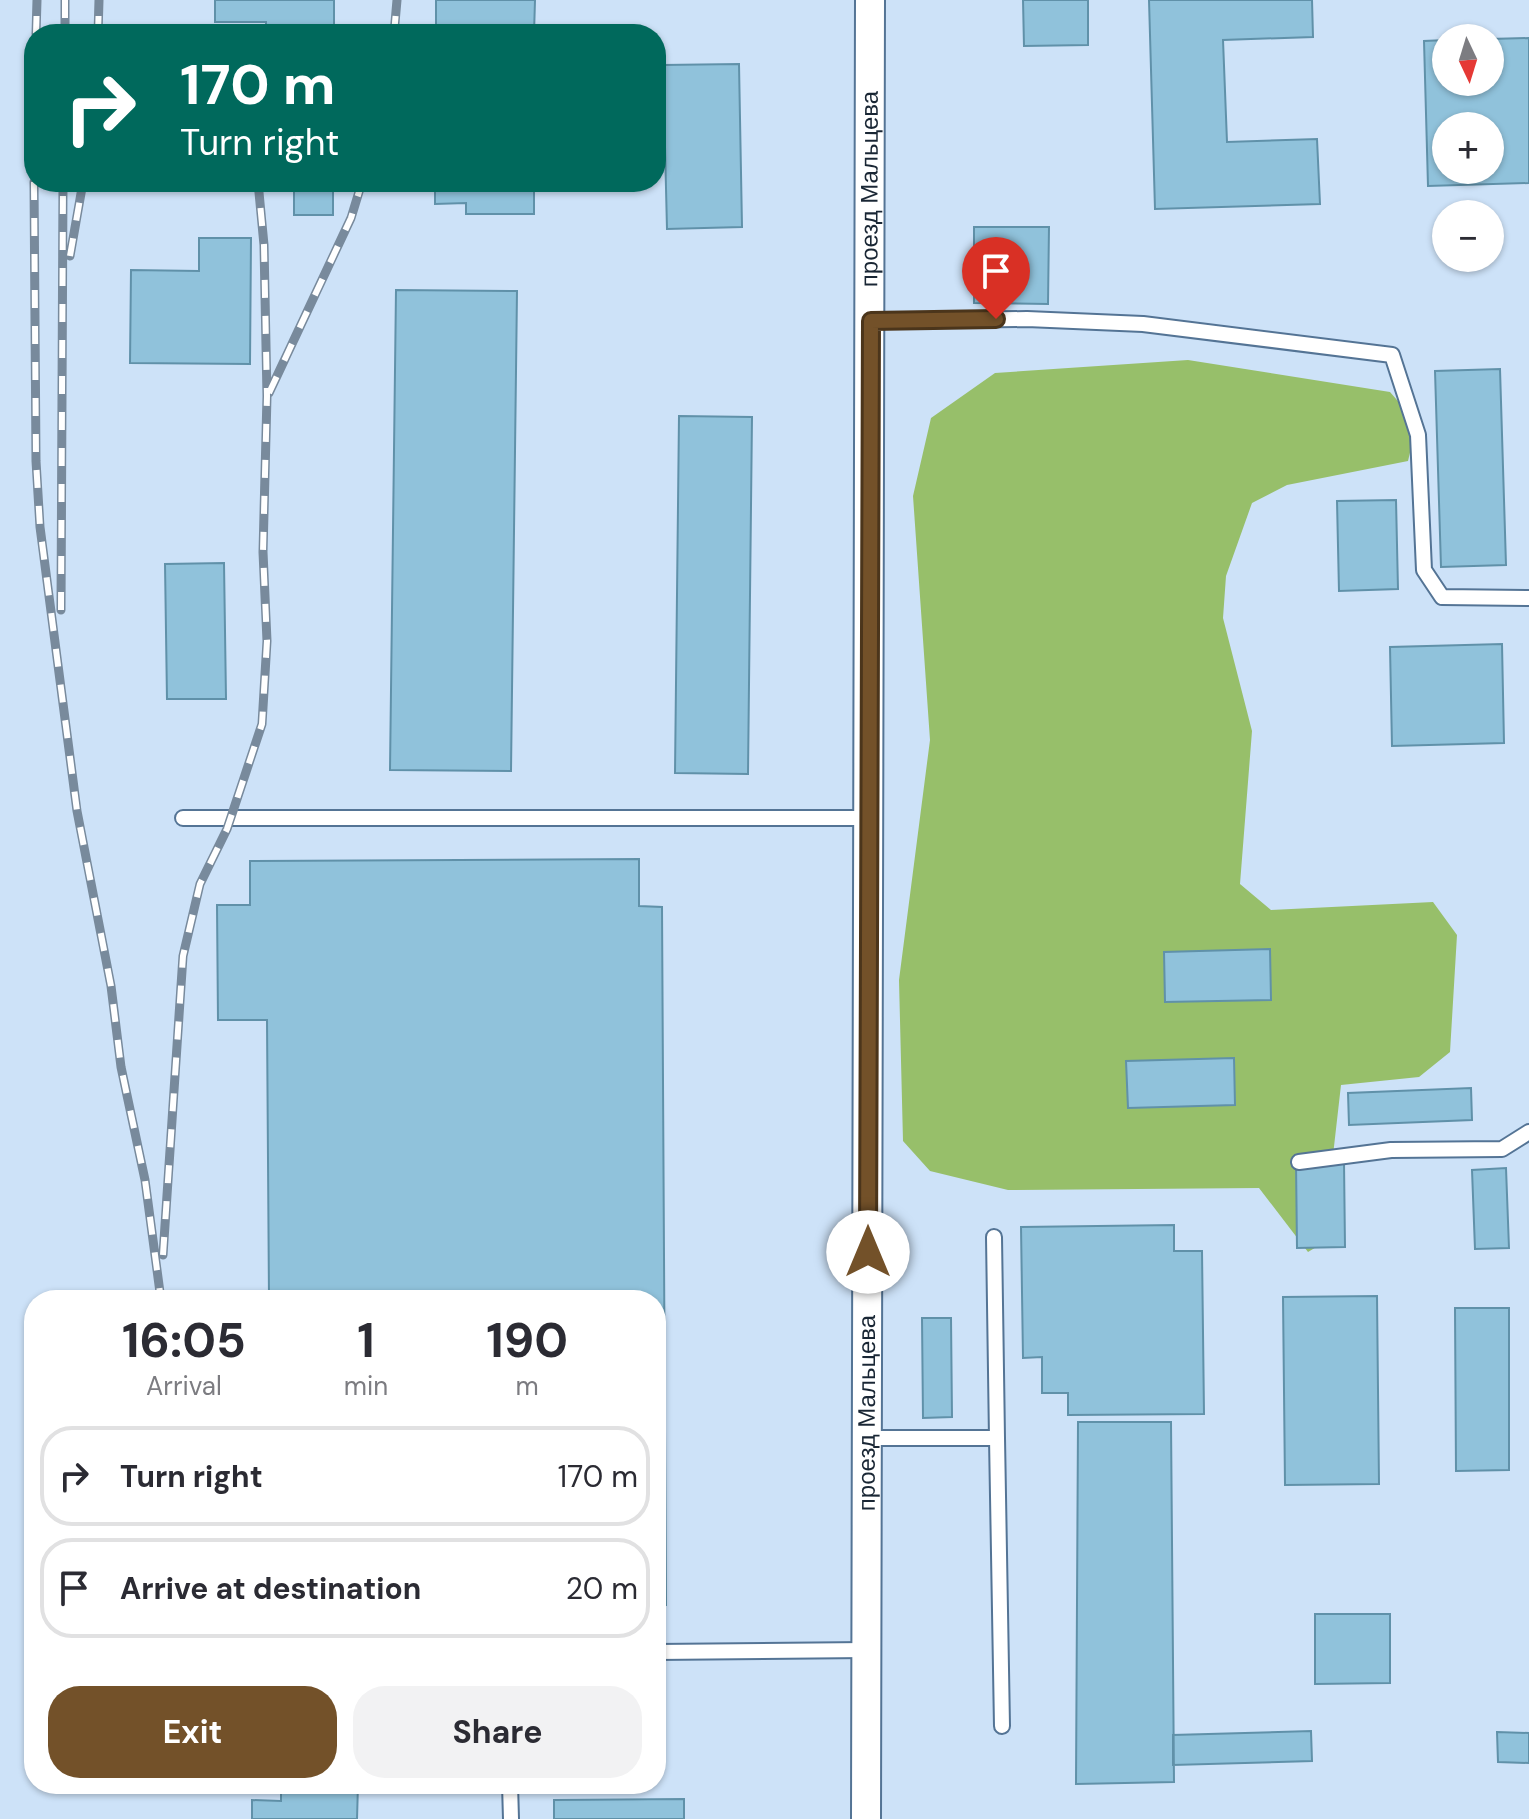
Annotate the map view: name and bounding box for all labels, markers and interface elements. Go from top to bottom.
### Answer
north arrow [1432,24,1504,96]
map controls [1432,24,1504,272]
text: 170 m [180,48,335,121]
icon: right [48,56,152,160]
street label: проезд Мальцева [853,90,885,287]
button: + [1432,112,1504,184]
text: Turn right [180,119,339,166]
button: − [1432,200,1504,272]
pin [962,237,1030,319]
icon: arrive [974,249,1018,293]
position arrow [826,1210,910,1294]
text: 16:05 [122,1309,246,1372]
text: 1 [357,1309,375,1372]
text: 190 [486,1309,568,1372]
street label: проезд Мальцева [851,1314,882,1511]
text: Arrival [146,1369,222,1403]
text: min [344,1369,388,1403]
text: m [515,1369,539,1403]
icon: right [52,1454,96,1498]
text: Turn right [120,1457,263,1496]
text: 170 m [558,1457,638,1496]
icon: arrive [52,1566,96,1610]
text: Arrive at destination [120,1569,421,1608]
text: 20 m [566,1569,638,1608]
button: Exit [48,1686,337,1778]
button: Share [353,1686,642,1778]

